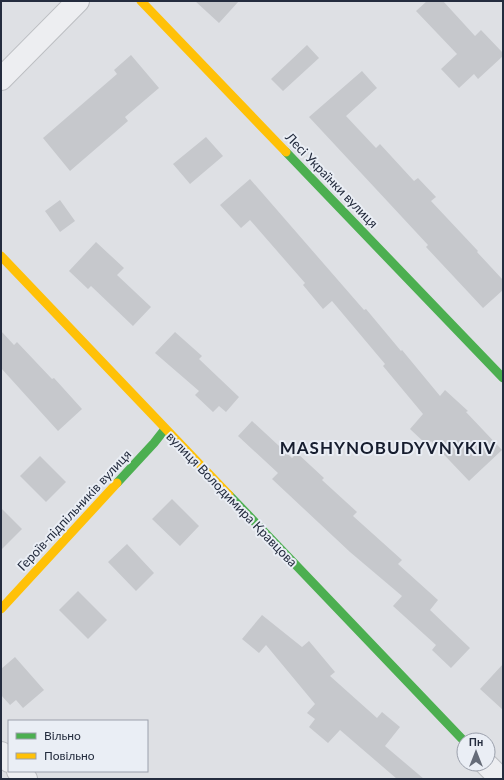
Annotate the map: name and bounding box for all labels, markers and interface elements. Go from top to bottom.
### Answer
street label: Лесі Українки вулиця [282,128,382,231]
street label: вулиця Володимира Кравцова [163,428,301,570]
district label: MASHYNOBUDYVNYKIV [280,437,496,458]
street label: Героїв-підпільників вулиця [14,446,134,574]
legend [8,720,148,772]
text: Вільно [44,728,81,743]
north arrow [456,732,496,772]
text: Пн [469,735,483,748]
text: Повільно [44,748,95,763]

